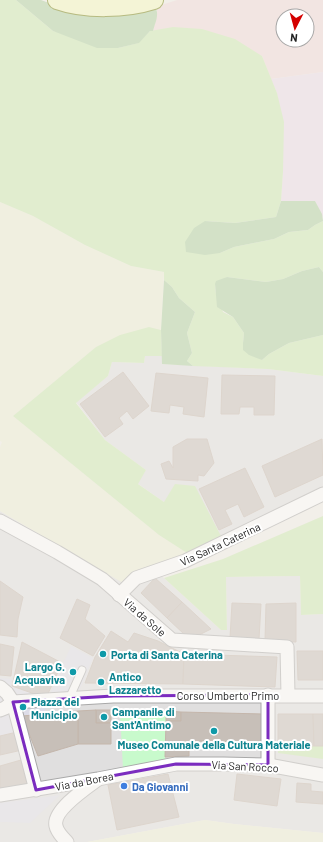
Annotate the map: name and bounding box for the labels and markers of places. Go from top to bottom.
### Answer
place label: Porta di Santa Caterina [111,648,223,661]
marker: Porta di Santa Caterina [98,649,108,659]
place label: Largo G. Acquaviva [14,660,65,686]
marker: Largo G. Acquaviva [68,667,78,677]
place label: Antico Lazzaretto [109,670,161,696]
marker: Antico Lazzaretto [96,677,106,687]
place label: Piazza del Municipio [31,695,80,721]
marker: Piazza del Municipio [18,702,28,712]
place label: Campanile di Sant'Antimo [112,705,175,731]
marker: Campanile di Sant'Antimo [99,712,109,722]
marker: Museo Comunale della Cultura Materiale [209,726,219,736]
place label: Museo Comunale della Cultura Materiale [118,738,310,751]
place label: Da Giovanni [132,780,188,793]
marker: Da Giovanni [119,781,129,791]

